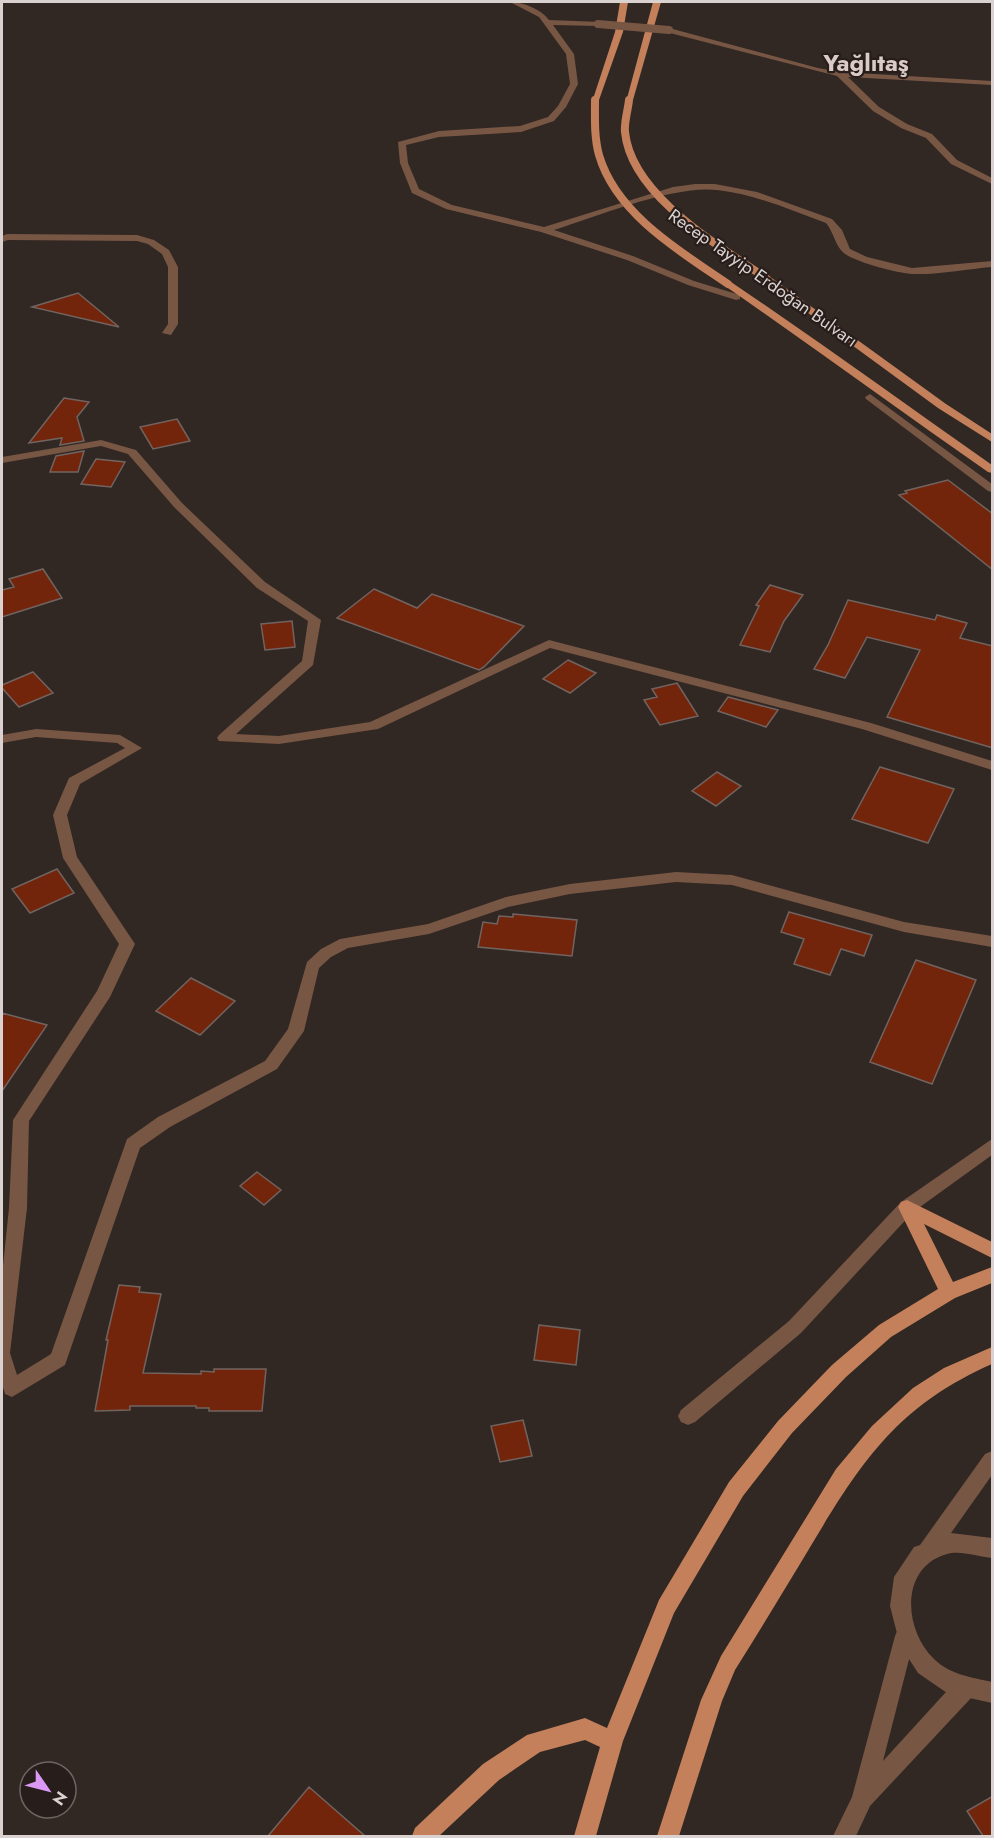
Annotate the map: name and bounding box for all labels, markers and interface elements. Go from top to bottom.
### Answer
district label: Yağlıtaş [822,45,909,80]
street label: Recep Tayyip Erdoğan Bulvarı [663,203,863,353]
north arrow [18,1760,78,1820]
text: N [47,1787,73,1810]

